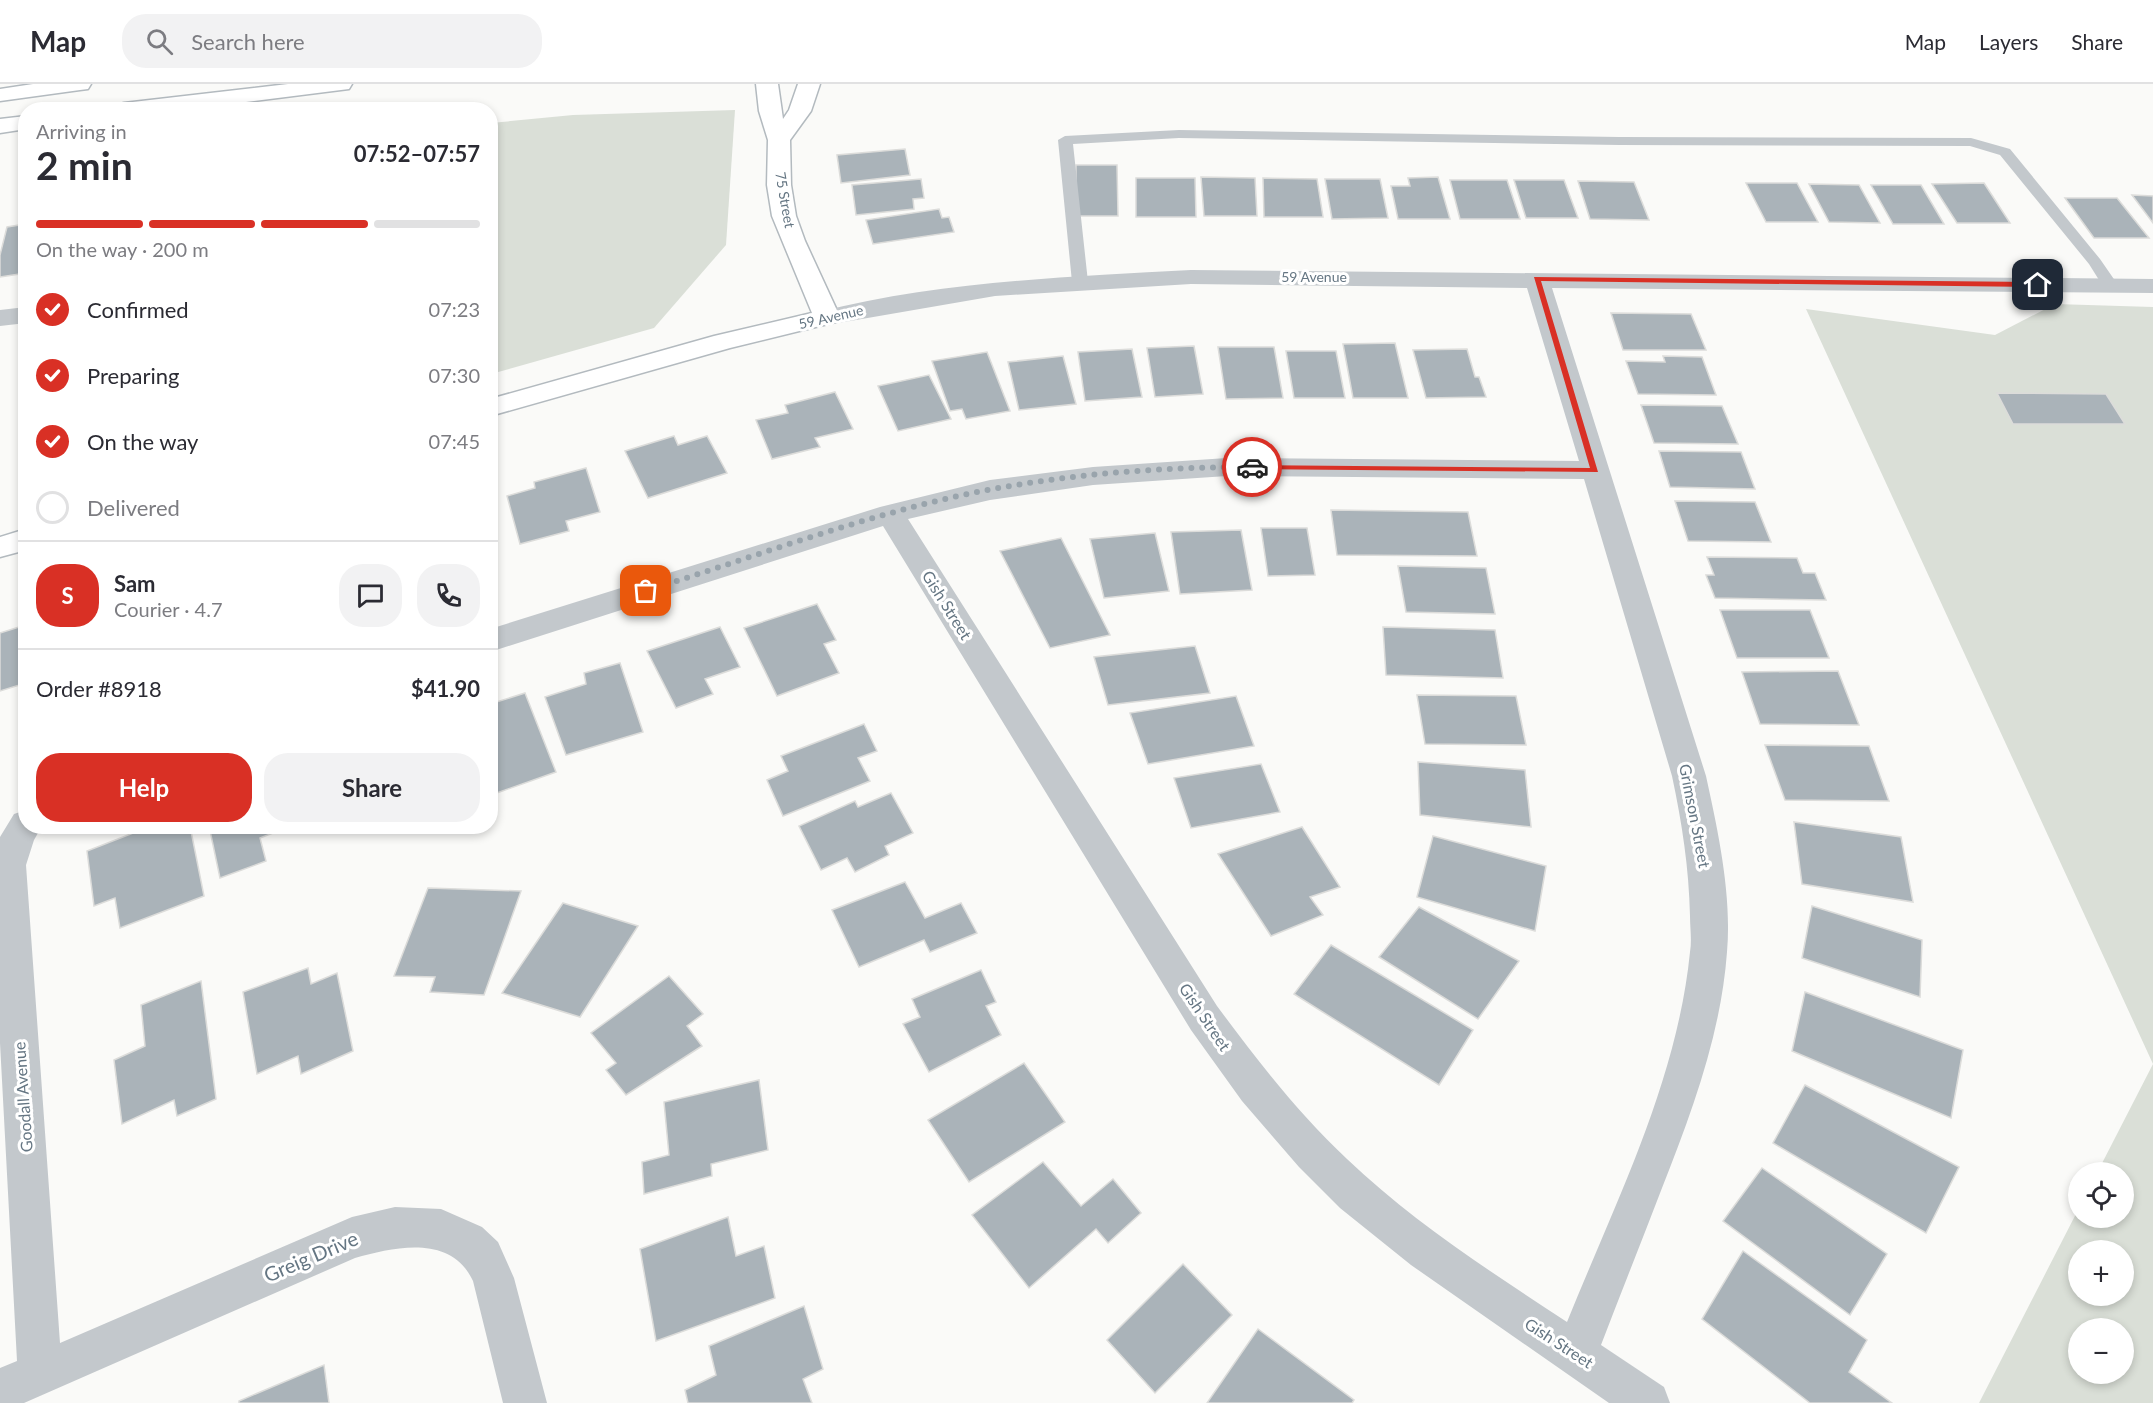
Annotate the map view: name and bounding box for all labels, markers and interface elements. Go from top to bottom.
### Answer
search box [122,14,542,68]
text: Map [30,24,86,58]
icon: search [143,25,176,58]
text: Search here [191,28,305,55]
text: Map [1905,29,1946,54]
text: Layers [1979,29,2038,54]
text: Share [2071,29,2123,54]
text: Arriving in [36,119,127,143]
text: 07:52–07:57 [354,140,480,167]
text: 2 min [36,142,133,188]
street label: 75 Street [772,171,799,229]
text: On the way · 200 m [36,237,209,261]
pin [2012,259,2063,310]
street label: 59 Avenue [1281,268,1347,285]
icon: home [2021,268,2054,301]
icon: check [36,293,69,326]
text: Confirmed [87,296,189,323]
text: 07:23 [429,297,480,321]
street label: 59 Avenue [797,301,865,332]
icon: check [36,359,69,392]
text: Preparing [87,362,179,389]
text: 07:30 [429,363,480,387]
icon: check [36,425,69,458]
text: On the way [87,428,198,455]
text: 07:45 [429,429,480,453]
courier [1222,437,1282,497]
icon: car [1236,451,1269,484]
text: Delivered [87,494,180,521]
button: chat [339,564,402,627]
button: phone [417,564,480,627]
pin [620,565,671,616]
street label: Gish Street [919,567,976,643]
text: Sam [114,570,156,597]
icon: bag [629,574,662,607]
text: S [61,582,74,609]
text: Courier · 4.7 [114,597,223,621]
text: Order #8918 [36,675,162,702]
text: $41.90 [411,675,480,702]
button: Help [36,753,252,822]
button: Share [264,753,480,822]
street label: Grimson Street [1676,762,1715,870]
street label: Gish Street [1176,979,1235,1054]
street label: Goodall Avenue [9,1041,36,1153]
map controls [2068,1162,2134,1384]
button: locate [2068,1162,2134,1228]
street label: Greig Drive [260,1226,361,1287]
button: + [2068,1240,2134,1306]
street label: Gish Street [1522,1313,1597,1372]
button: − [2068,1318,2134,1384]

